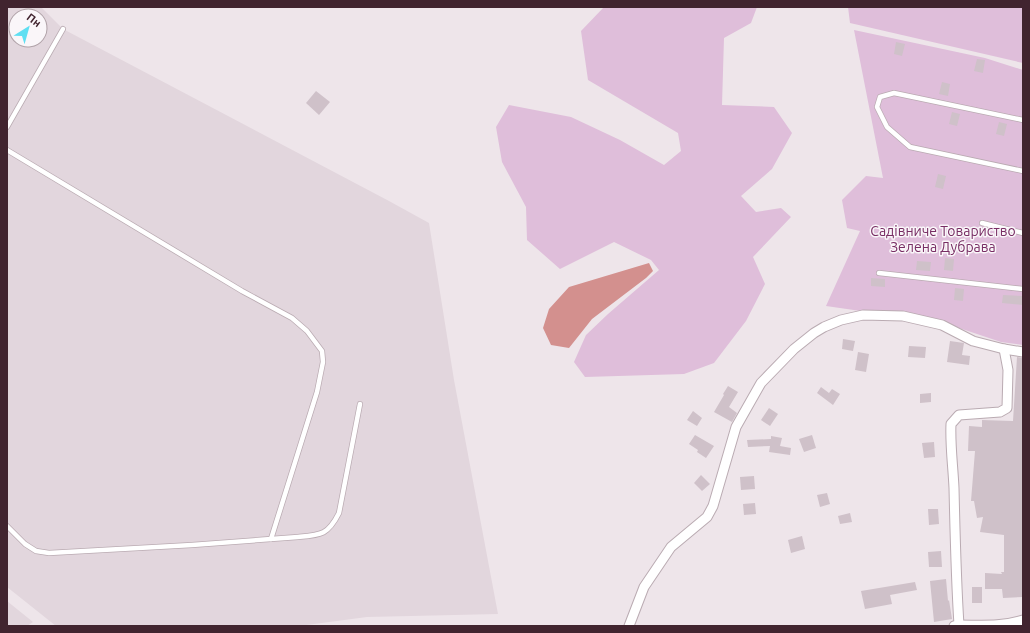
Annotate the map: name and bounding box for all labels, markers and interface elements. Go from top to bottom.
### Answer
north arrow [8,8,48,48]
text: Пн [25,11,43,29]
park label: Садівниче Товариство Зелена Дубрава [870,223,1016,255]

